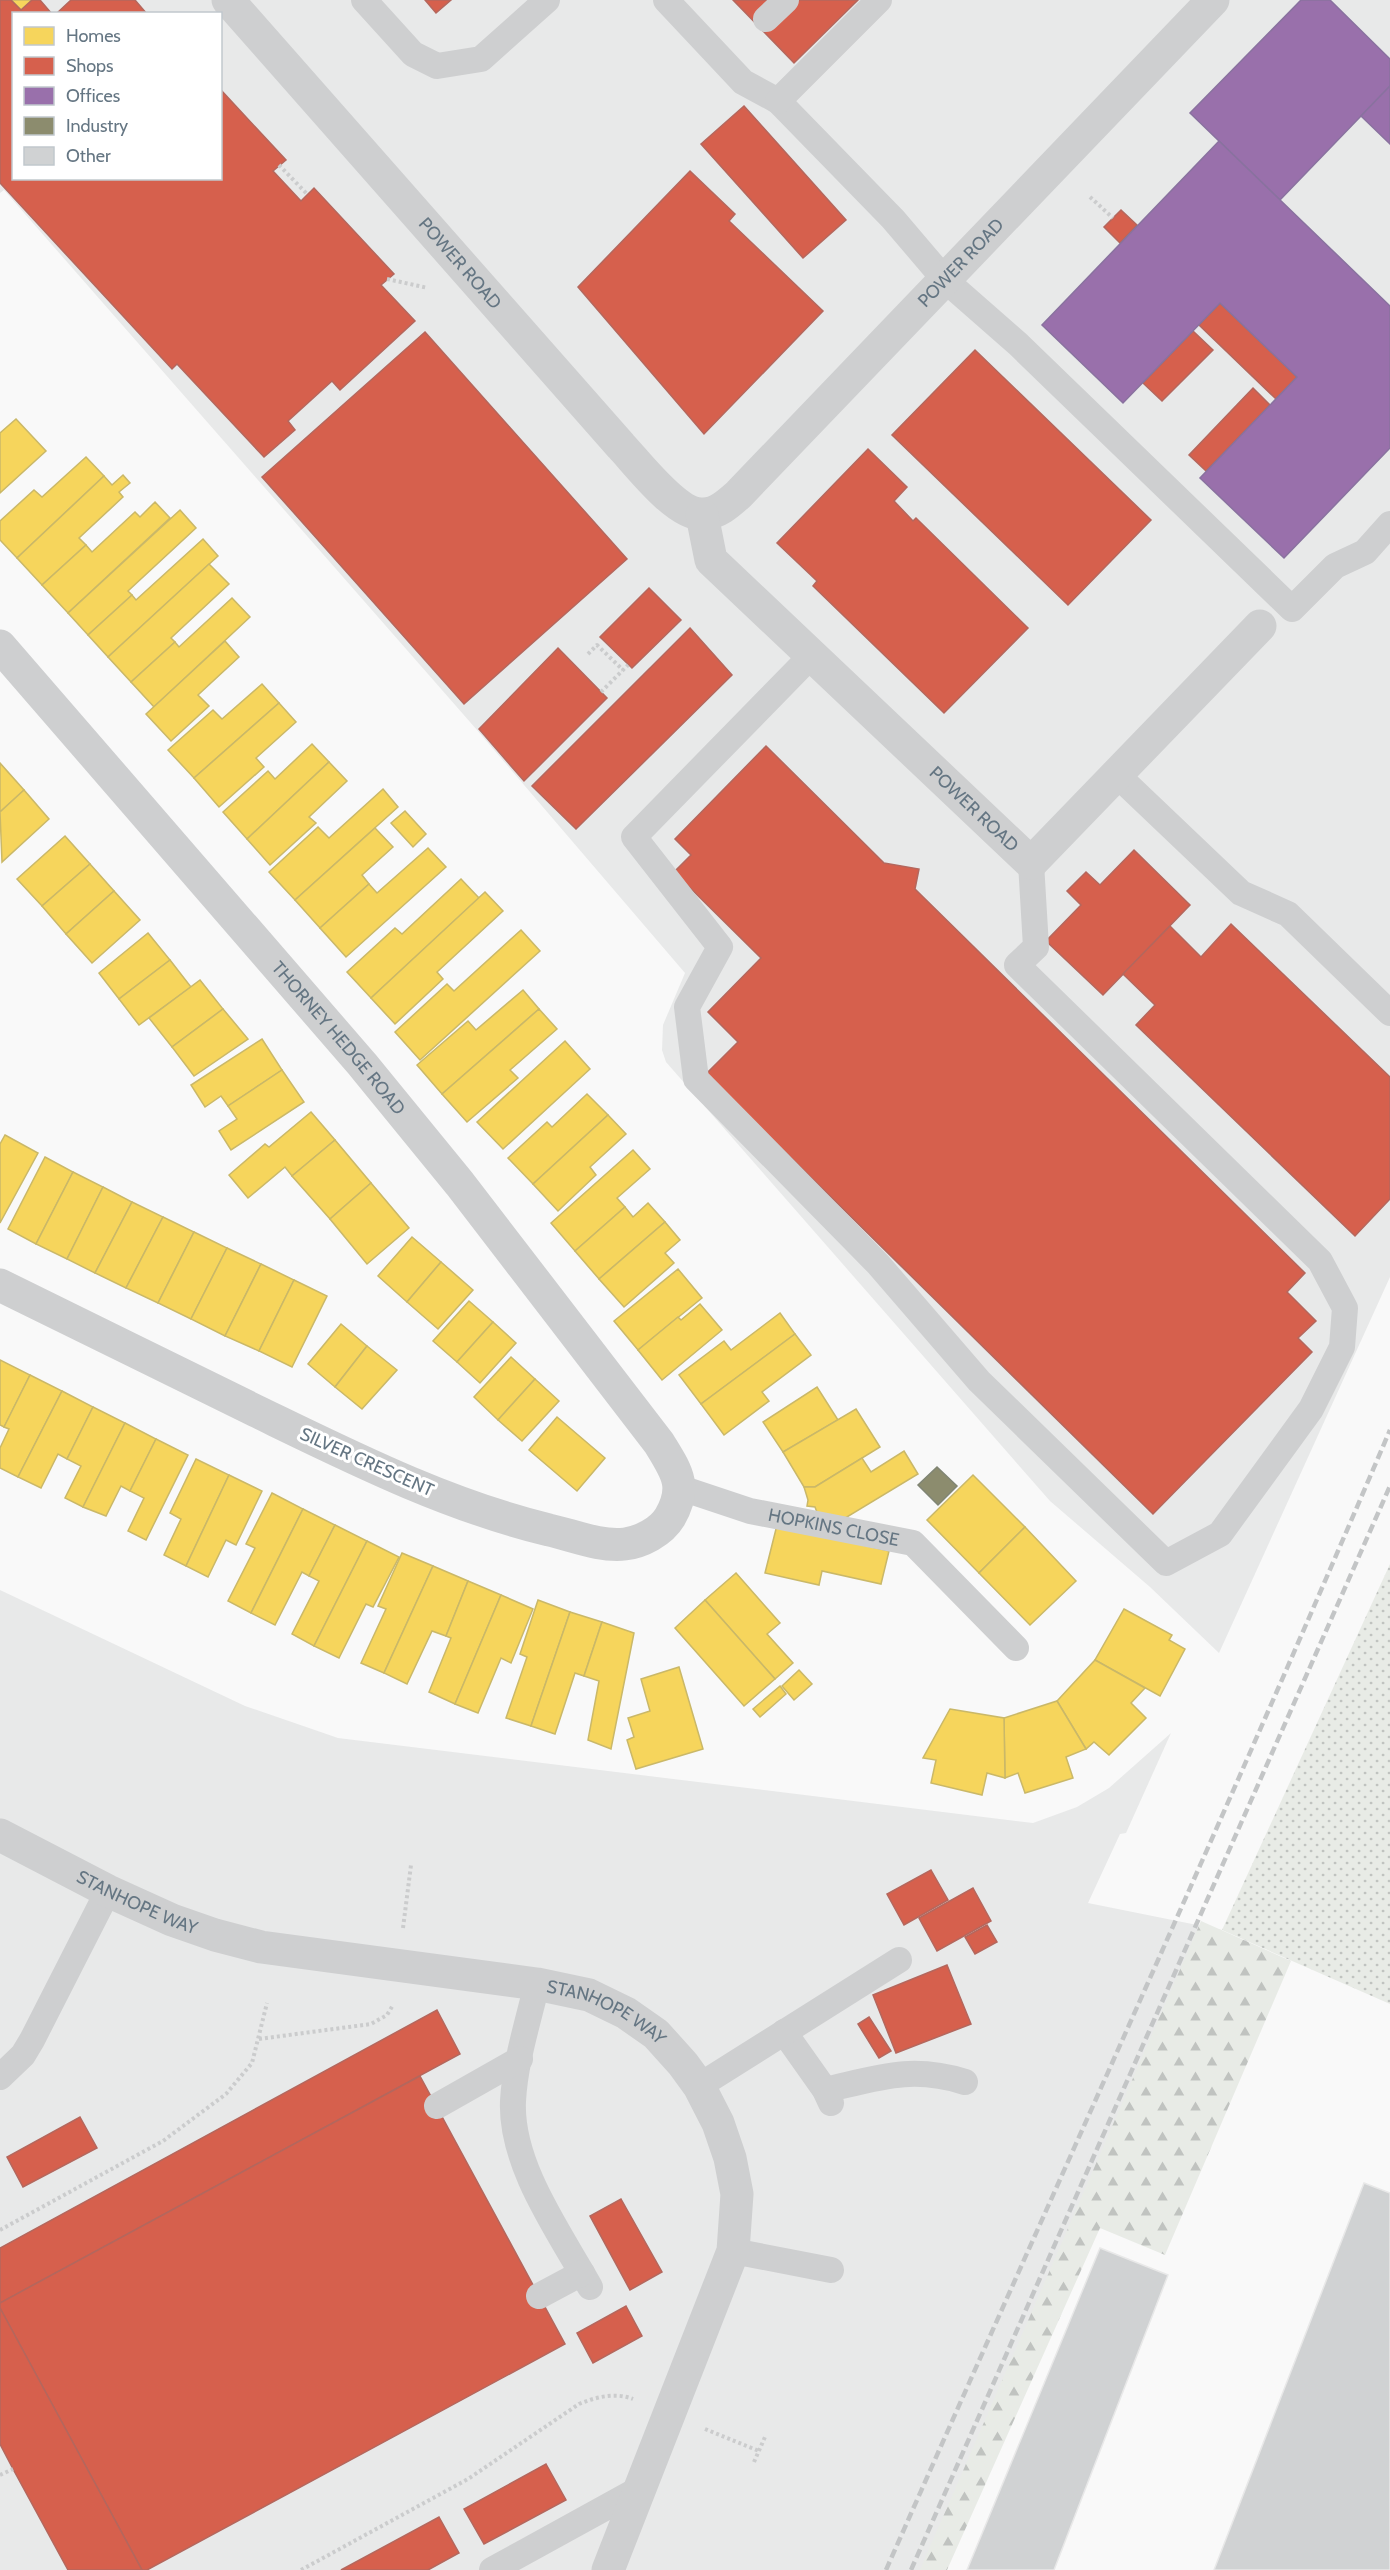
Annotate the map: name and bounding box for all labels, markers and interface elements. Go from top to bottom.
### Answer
legend [12,12,222,180]
text: Homes [66,25,121,47]
text: Shops [66,55,114,77]
text: Offices [66,85,120,107]
text: Industry [66,115,128,137]
text: Other [66,145,111,167]
street label: POWER ROAD [414,213,506,314]
street label: POWER ROAD [913,214,1009,312]
street label: POWER ROAD [925,762,1023,856]
street label: THORNEY HEDGE ROAD [267,957,410,1119]
street label: SILVER CRESCENT [297,1423,438,1501]
street label: HOPKINS CLOSE [766,1504,901,1551]
street label: STANHOPE WAY [73,1866,201,1939]
street label: STANHOPE WAY [545,1975,671,2049]

